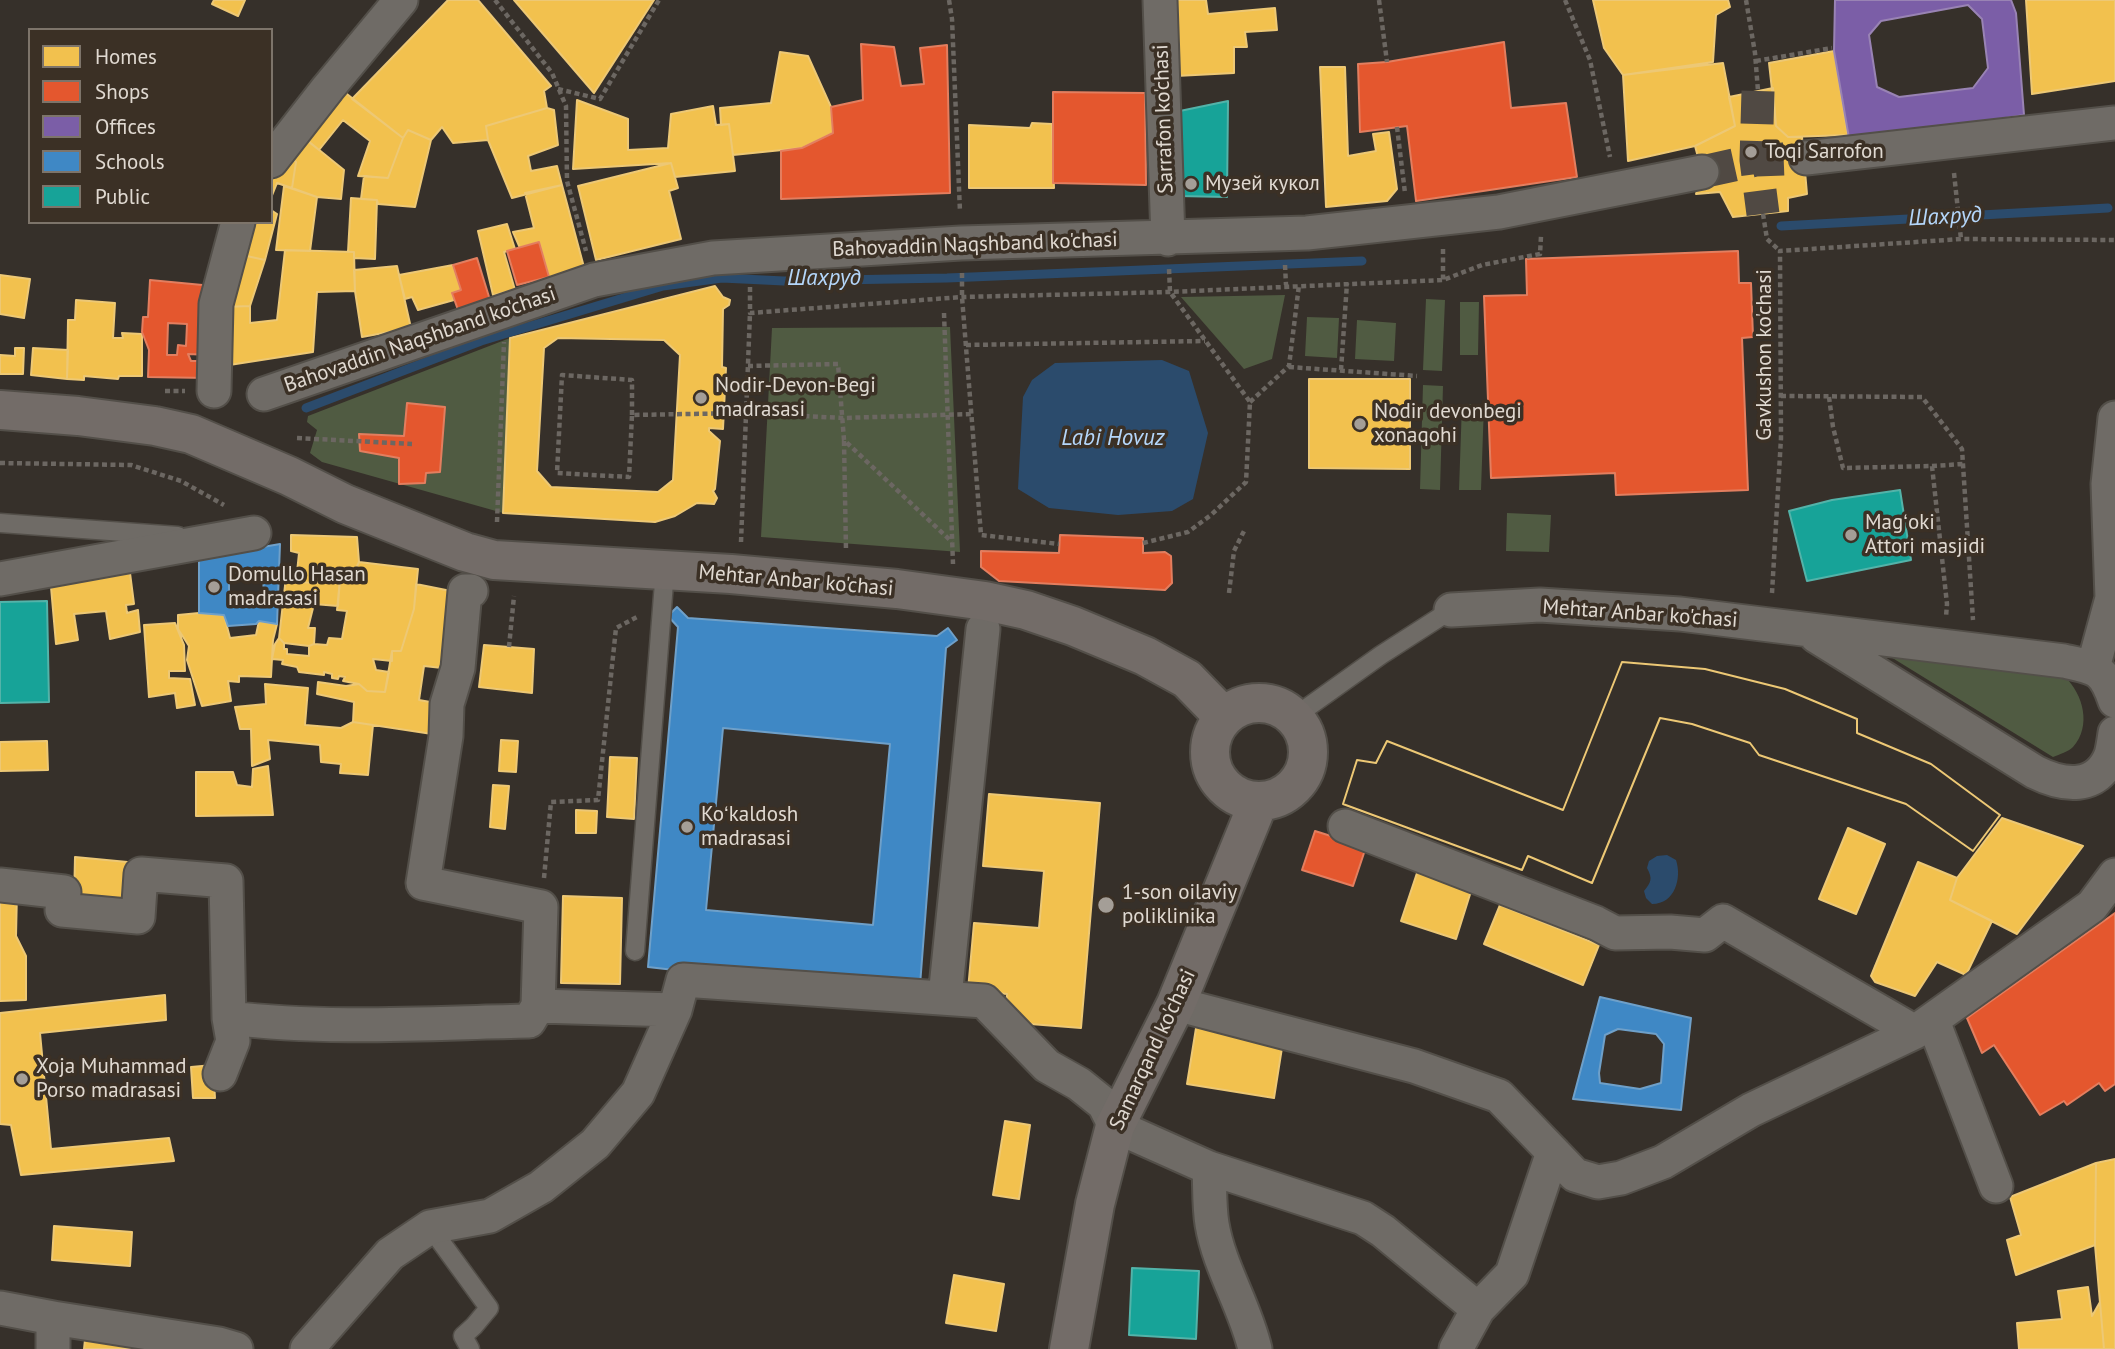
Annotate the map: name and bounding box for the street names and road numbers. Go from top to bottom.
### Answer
street label: Sarrafon ko'chasi [1149,44,1179,194]
street label: Bahovaddin Naqshband ko'chasi [832,227,1118,263]
street label: Gavkushon ko'chasi [1752,269,1778,441]
street label: Bahovaddin Naqshband ko'chasi [281,282,559,398]
street label: Mehtar Anbar ko'chasi [697,560,895,602]
street label: Mehtar Anbar ko'chasi [1542,595,1738,633]
street label: Samarqand ko'chasi [1105,966,1201,1134]

